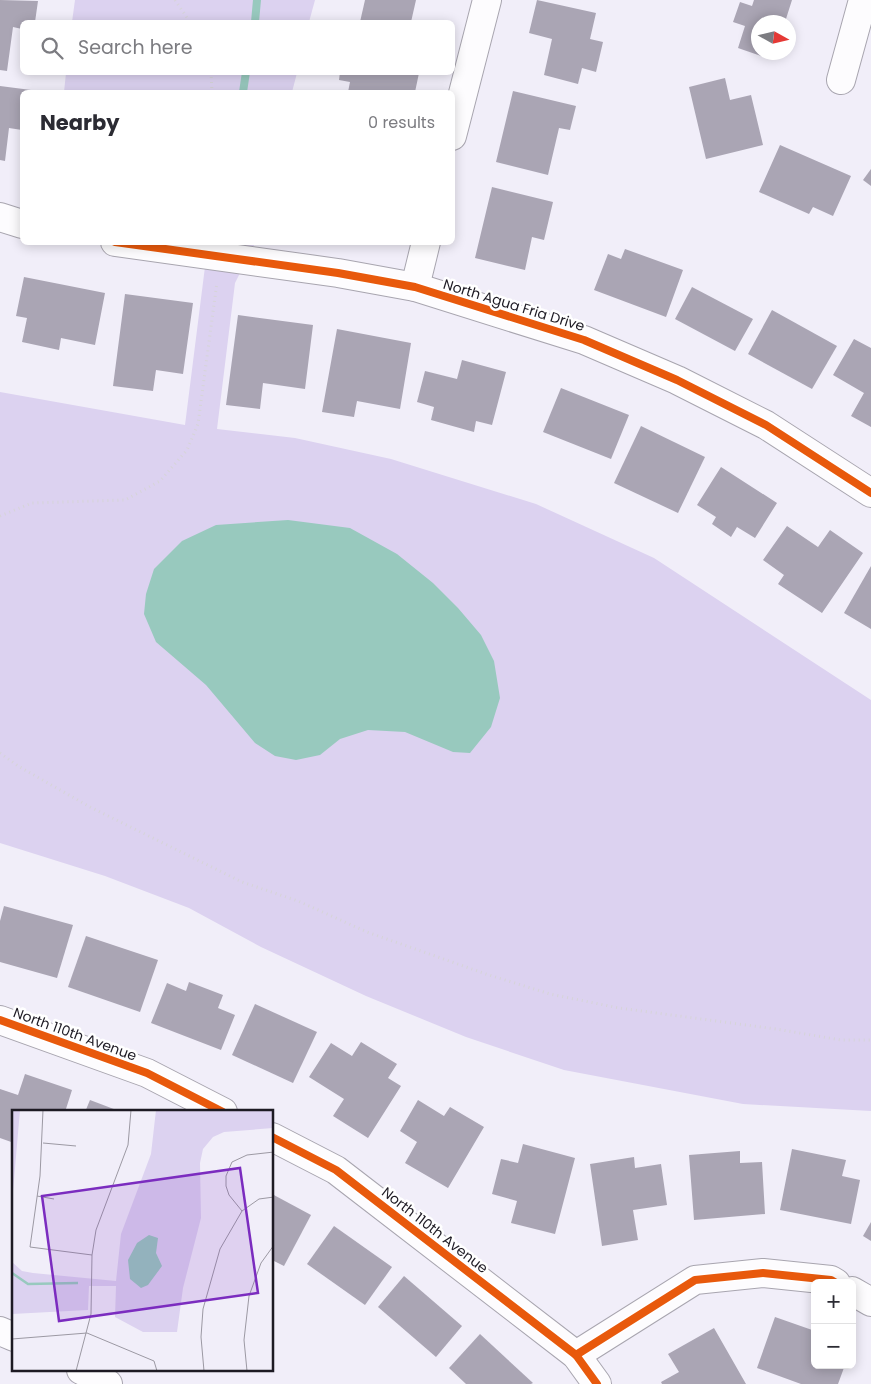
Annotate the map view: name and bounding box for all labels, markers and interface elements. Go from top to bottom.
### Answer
north arrow [751,15,796,60]
search box [20,20,455,75]
icon: search [38,34,66,62]
text: Search here [78,34,192,61]
text: Nearby [40,108,120,137]
text: 0 results [368,111,435,134]
street label: North Agua Fria Drive [441,274,587,336]
street label: North 110th Avenue [11,1002,140,1066]
inset map [12,1110,274,1372]
street label: North 110th Avenue [378,1182,493,1278]
map controls [811,1279,856,1369]
button: + [811,1279,856,1324]
button: − [811,1324,856,1369]

